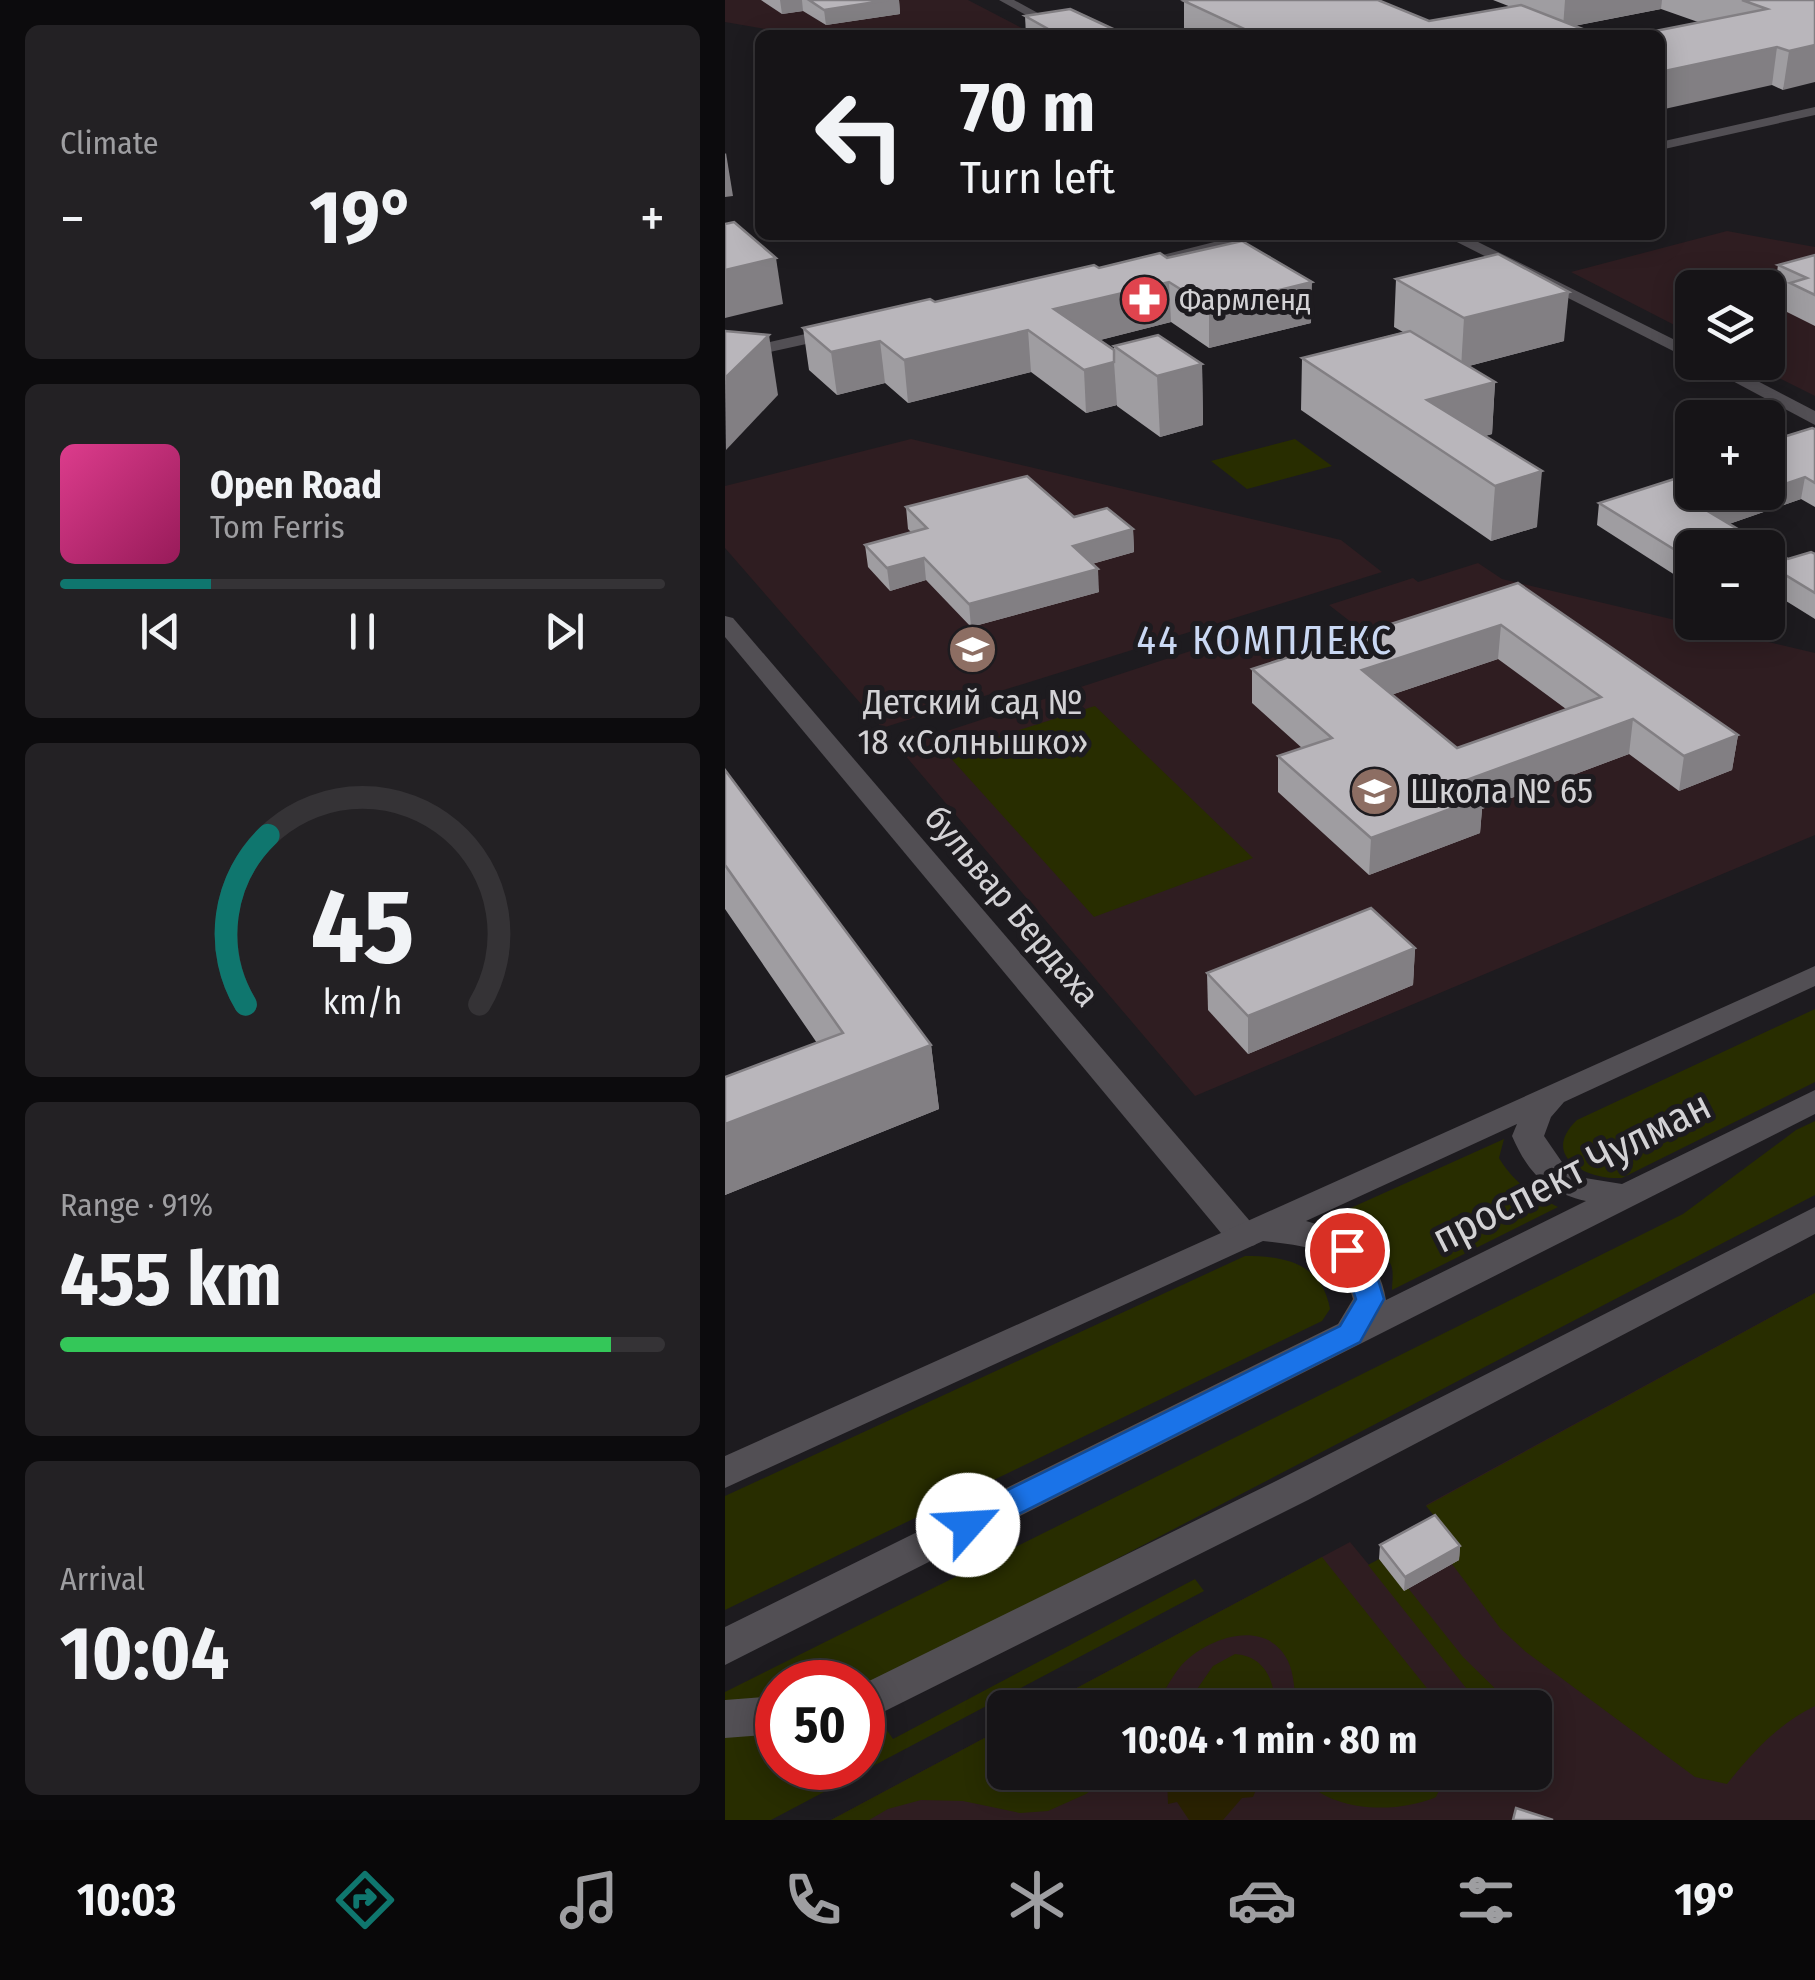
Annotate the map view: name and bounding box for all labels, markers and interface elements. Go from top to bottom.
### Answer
text: 70 m [960,66,1095,150]
icon: left [795,70,925,200]
text: Climate [60,124,159,162]
text: Turn left [960,151,1115,205]
text: 19° [310,173,415,263]
text: − [60,186,85,252]
text: + [640,186,665,252]
map controls [1675,270,1785,640]
button: layers [1675,270,1785,380]
pharmacy icon: Фармленд [1118,274,1170,326]
place label: Фармленд [1179,282,1311,318]
button: + [1675,400,1785,510]
text: Open Road [210,462,382,508]
text: Tom Ferris [210,508,345,546]
button: − [1675,530,1785,640]
icon: previous [133,604,188,659]
icon: pause [335,604,390,659]
icon: next [537,604,592,659]
district label: 44 КОМПЛЕКС [1136,617,1394,665]
school or university icon: Детский сад № 18 «Солнышко» [947,624,999,676]
place label: Детский сад № 18 «Солнышко» [858,681,1088,763]
school or university icon: Школа № 65 [1349,765,1401,817]
place label: Школа № 65 [1410,770,1593,812]
street label: бульвар Бердаха [916,797,1108,1015]
text: 45 [311,865,414,990]
text: km/h [323,981,402,1023]
street label: проспект Чулман [1424,1080,1719,1264]
text: Range · 91% [60,1186,213,1224]
pin [1305,1208,1390,1293]
icon: arrive [1320,1223,1375,1278]
text: 455 km [60,1235,282,1325]
position arrow [916,1473,1020,1577]
text: Arrival [60,1560,145,1598]
text: 10:04 [60,1609,229,1699]
speed limit sign: 50 [755,1660,885,1790]
text: 10:04 · 1 min · 80 m [1122,1717,1417,1763]
icon: directions [330,1865,400,1935]
icon: music [554,1865,624,1935]
icon: phone [778,1865,848,1935]
icon: climate [1002,1865,1072,1935]
icon: car [1227,1865,1297,1935]
icon: filters [1451,1865,1521,1935]
text: 10:03 [77,1873,176,1927]
text: 19° [1675,1873,1738,1927]

